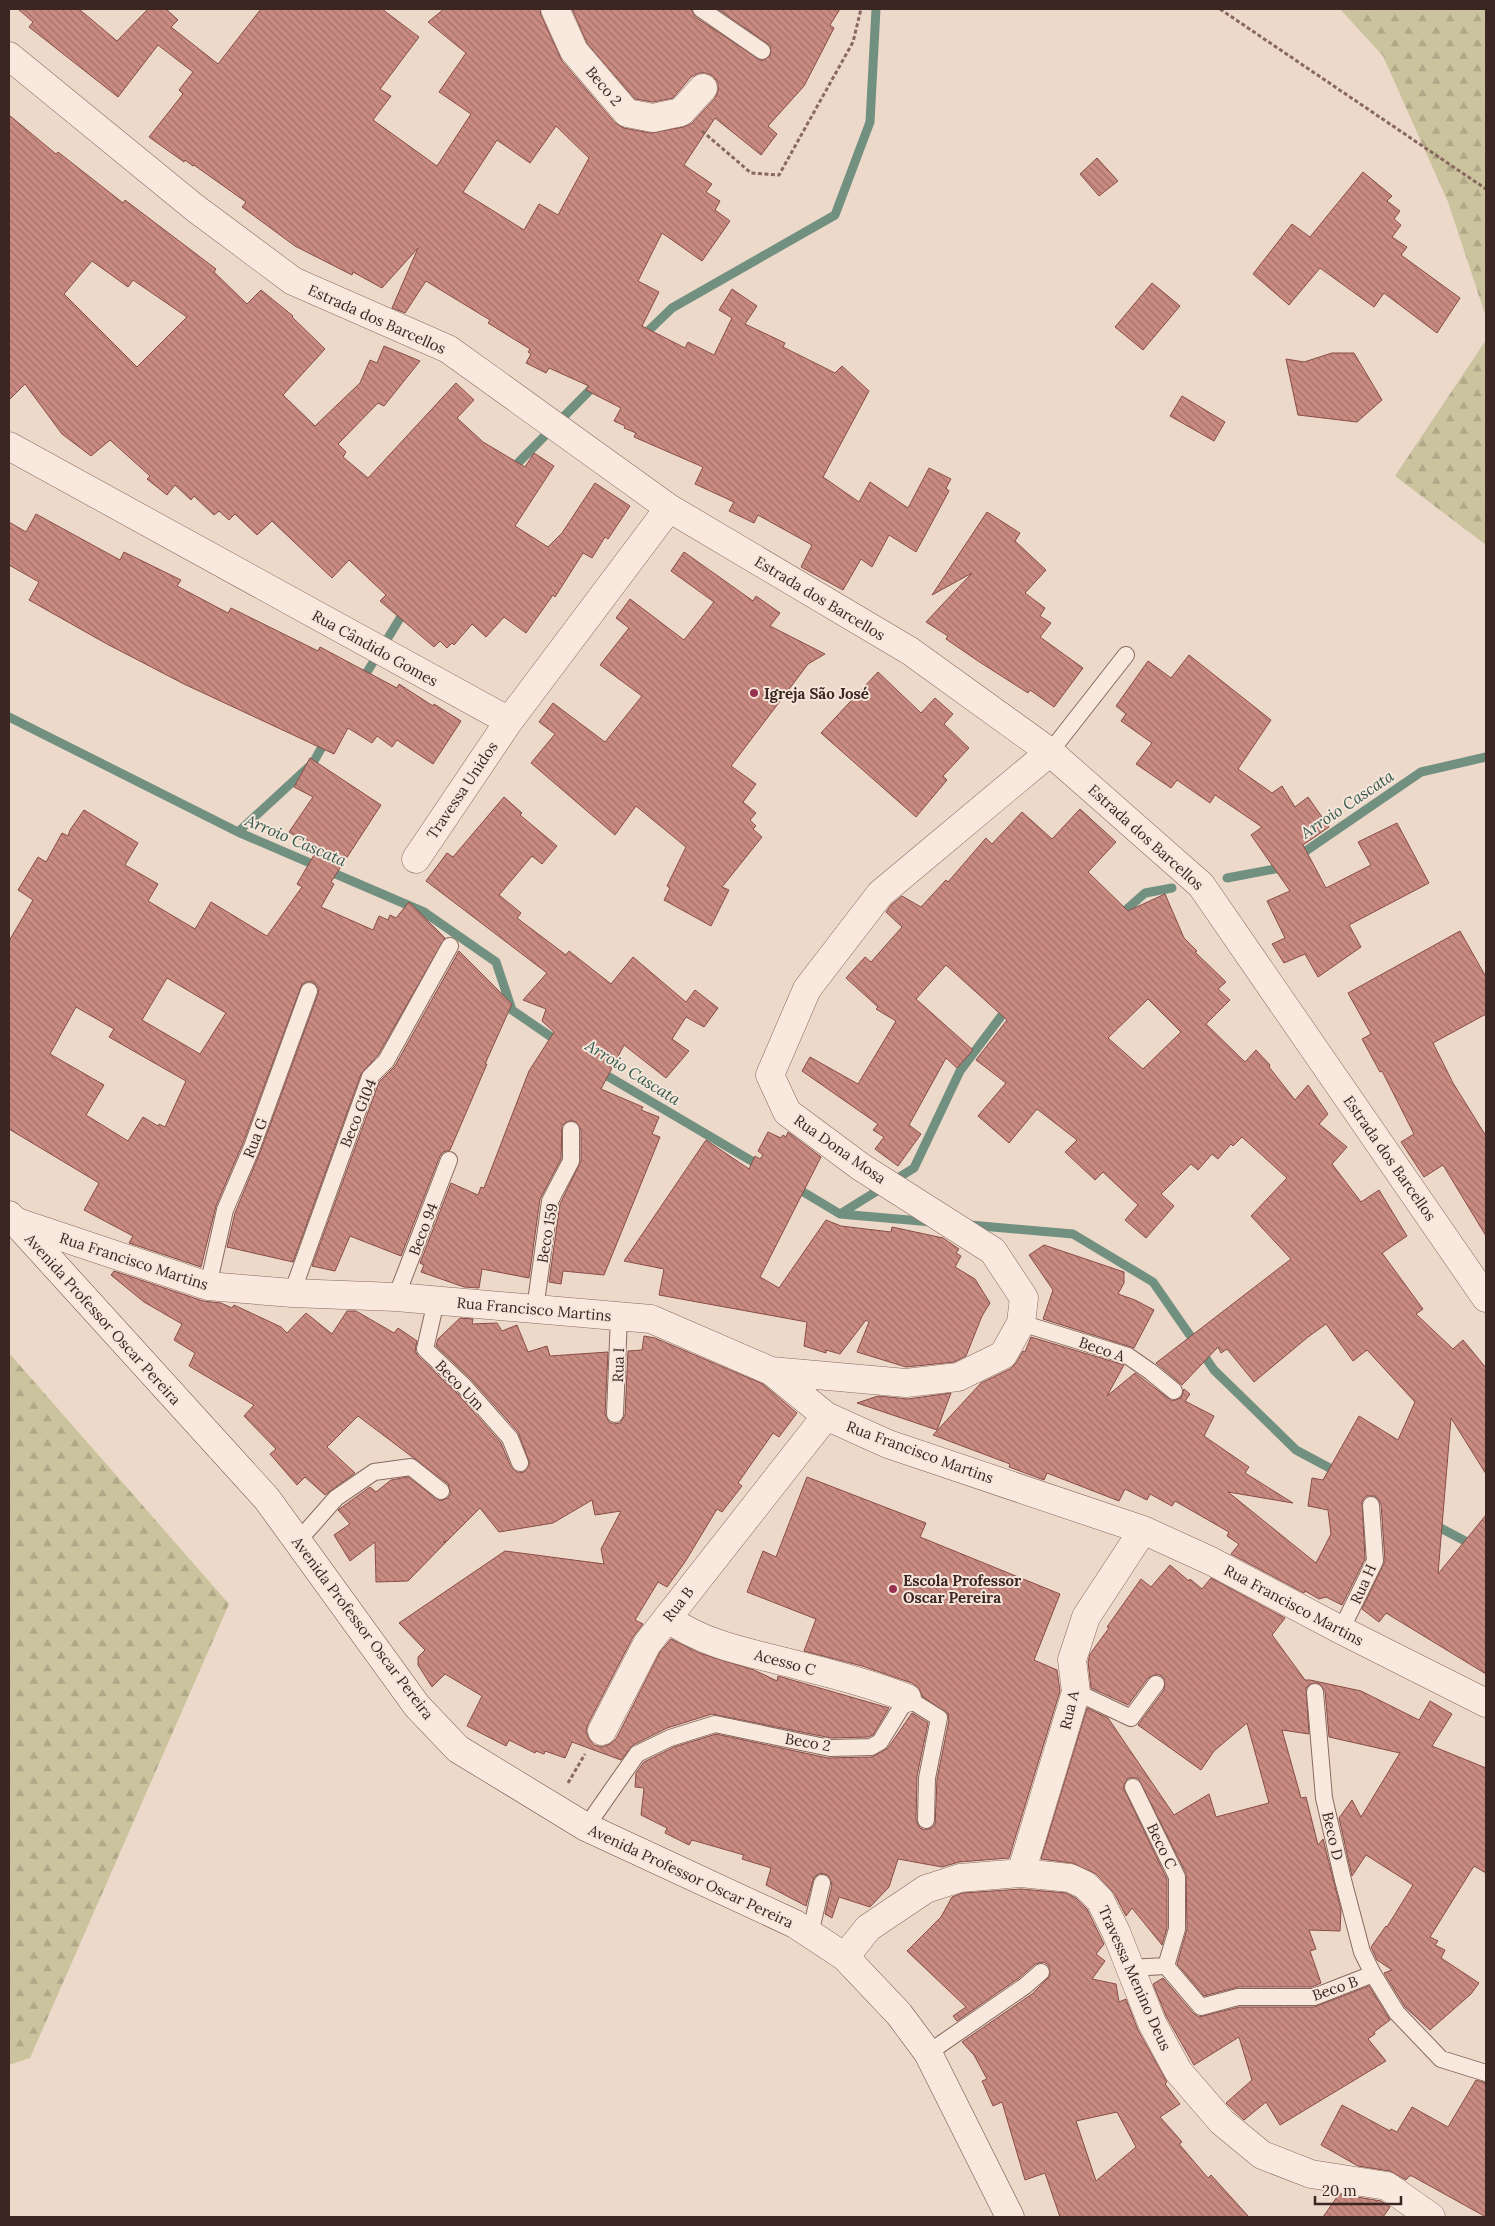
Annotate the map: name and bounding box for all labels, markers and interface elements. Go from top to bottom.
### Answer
street label: Beco 2 [582,62,626,110]
street label: Estrada dos Barcellos [305,280,449,358]
street label: Estrada dos Barcellos [751,552,889,645]
street label: Rua Cândido Gomes [309,606,441,690]
place label: Igreja São José [764,684,869,703]
marker: Igreja São José [748,687,760,699]
street label: Travessa Unidos [422,737,502,842]
water label: Arroio Cascata [1296,765,1398,843]
street label: Estrada dos Barcellos [1084,780,1208,894]
water label: Arroio Cascata [241,809,350,870]
water label: Arroio Cascata [581,1034,684,1109]
street label: Beco G104 [336,1076,380,1150]
street label: Estrada dos Barcellos [1340,1092,1441,1224]
street label: Rua Dona Mosa [790,1110,890,1188]
street label: Rua G [239,1115,272,1161]
street label: Beco 94 [404,1200,442,1258]
street label: Beco 159 [532,1202,562,1264]
street label: Rua Francisco Martins [57,1228,211,1294]
street label: Avenida Professor Oscar Pereira [20,1229,185,1409]
street label: Rua Francisco Martins [456,1293,612,1325]
street label: Beco A [1076,1332,1128,1366]
street label: Rua I [608,1347,628,1383]
street label: Beco Um [431,1356,489,1414]
street label: Rua Francisco Martins [844,1417,996,1488]
street label: Avenida Professor Oscar Pereira [287,1532,438,1723]
street label: Rua Francisco Martins [1221,1560,1367,1650]
street label: Rua H [1346,1561,1380,1607]
place label: Escola Professor Oscar Pereira [903,1571,1022,1607]
street label: Rua B [658,1583,698,1625]
marker: Escola Professor Oscar Pereira [887,1583,899,1595]
street label: Acesso C [751,1644,818,1679]
street label: Rua A [1055,1688,1083,1731]
street label: Beco 2 [784,1729,832,1755]
street label: Beco D [1318,1810,1348,1862]
street label: Avenida Professor Oscar Pereira [585,1820,797,1932]
street label: Beco C [1143,1820,1181,1872]
street label: Travessa Menino Deus [1094,1903,1176,2053]
street label: Beco B [1310,1971,1360,2005]
scale bar [1315,2174,1401,2206]
text: 20 m [1322,2181,1357,2200]

